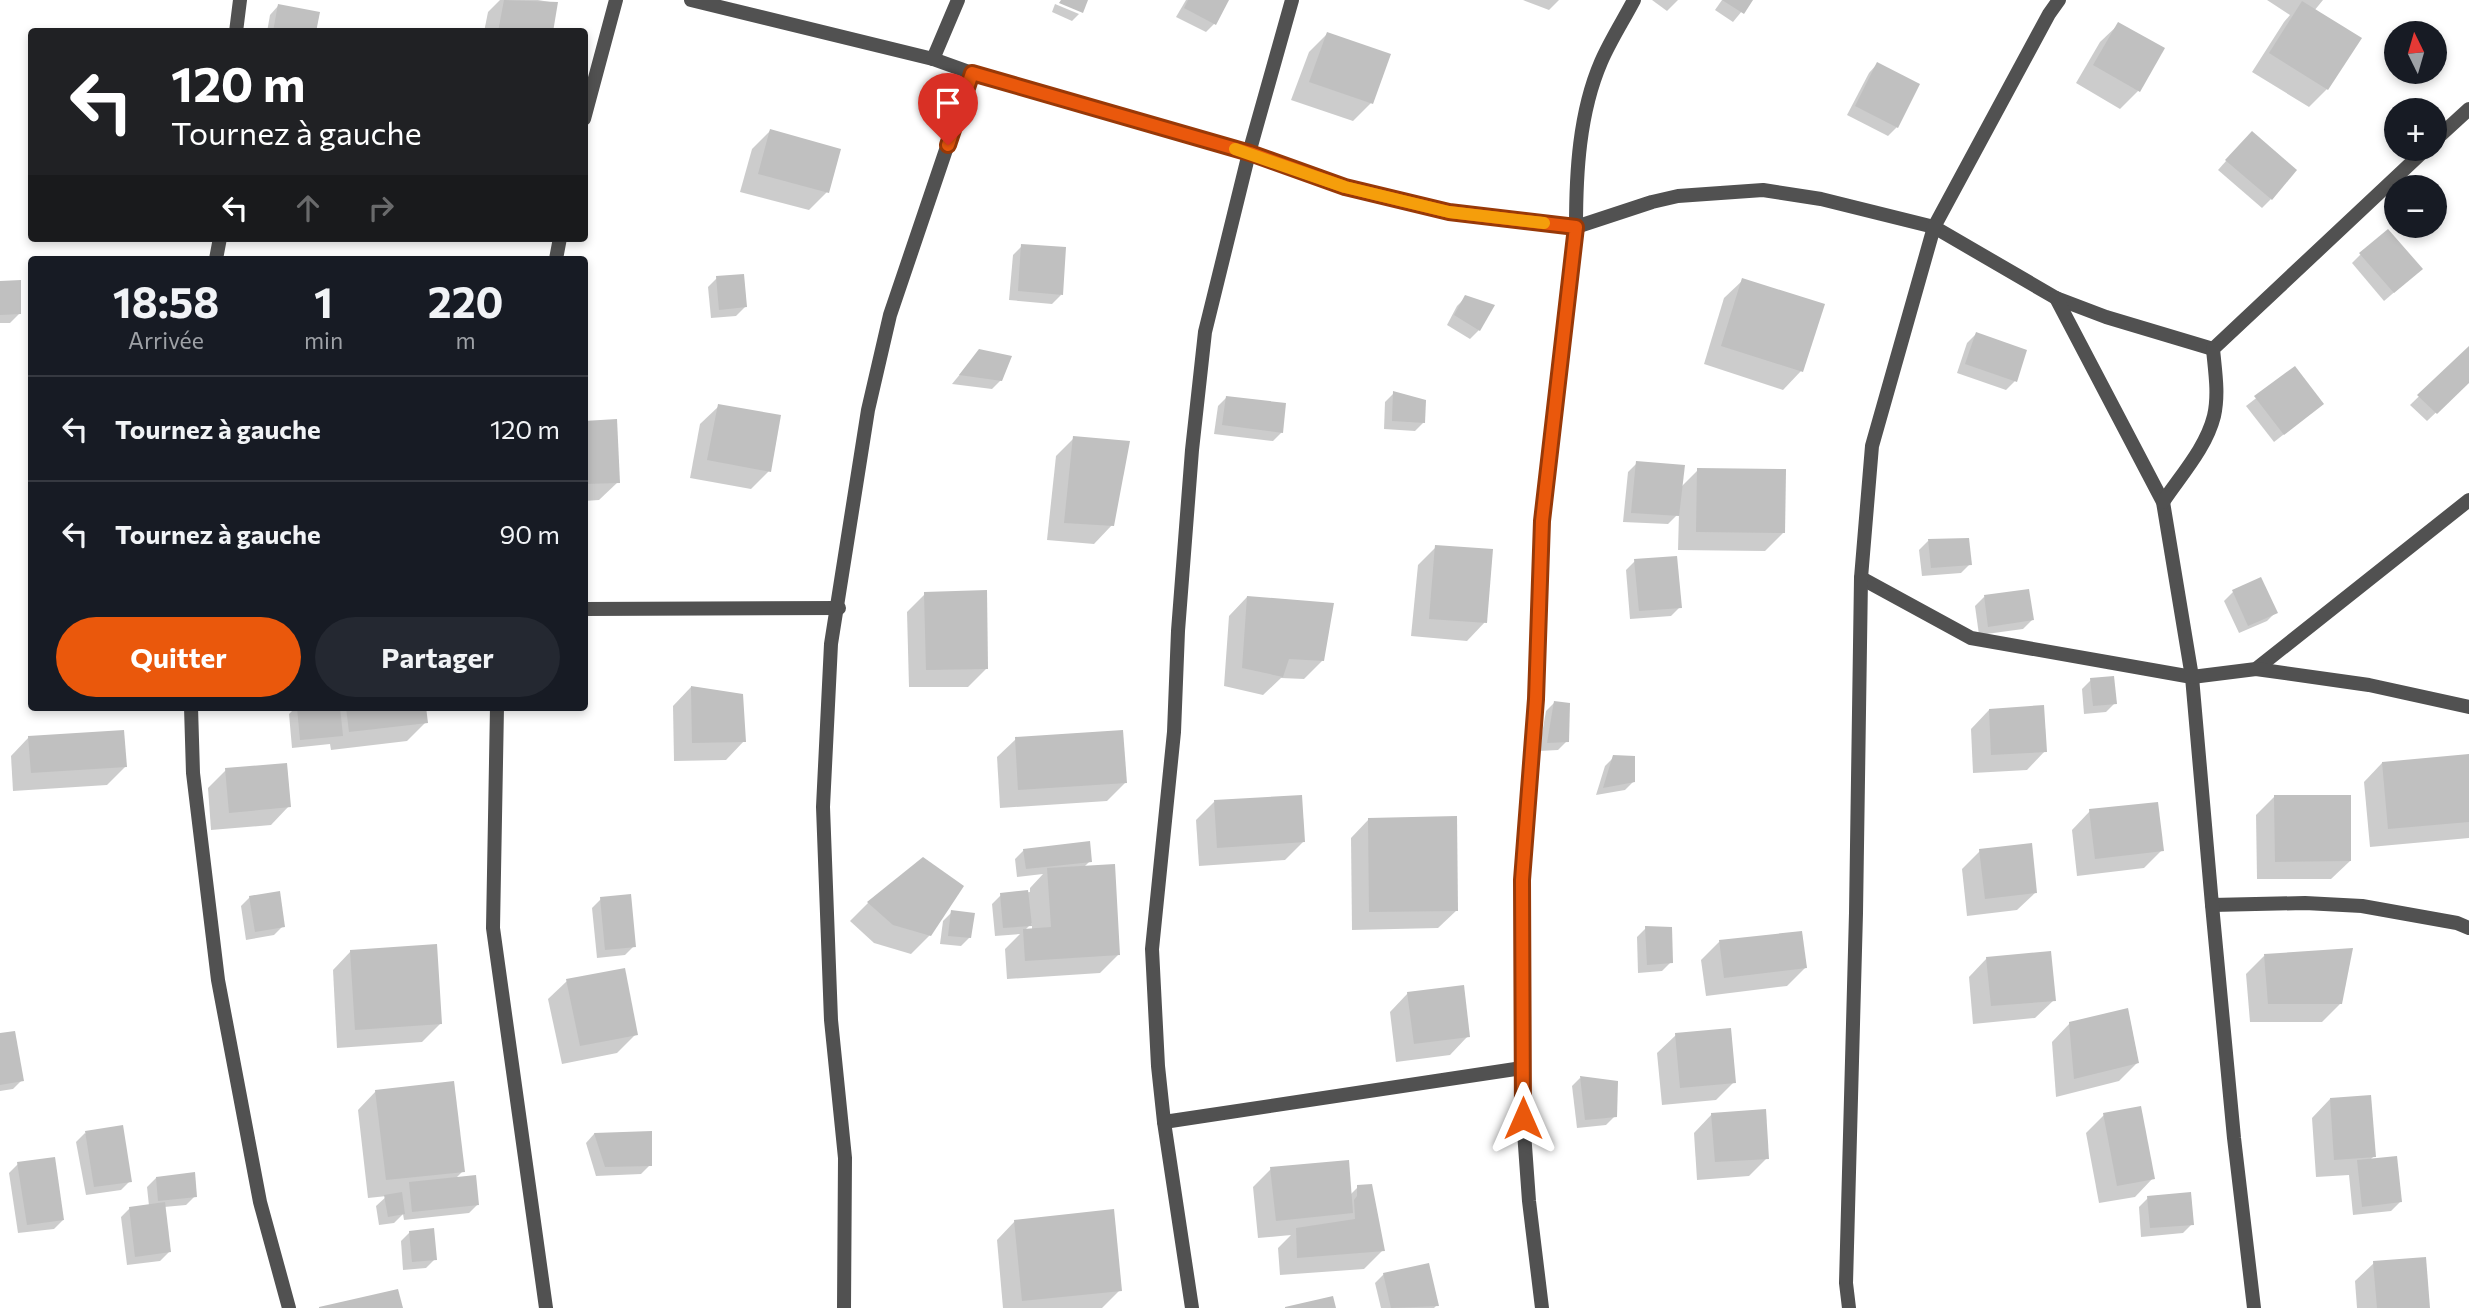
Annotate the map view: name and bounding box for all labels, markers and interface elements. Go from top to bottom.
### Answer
north arrow [2384,21,2446,84]
map controls [2384,21,2447,238]
text: 120 m [171,52,305,112]
icon: left [56,56,147,147]
pin [918,73,978,145]
icon: arrive [929,84,967,122]
button: + [2384,98,2447,161]
text: Tournez à gauche [171,112,422,152]
button: − [2384,175,2447,238]
icon: left [216,189,254,227]
icon: ahead [289,189,327,227]
icon: right [362,189,400,227]
text: 18:58 [113,275,219,327]
text: 1 [314,275,333,327]
text: 220 [428,275,503,327]
text: Arrivée [128,326,204,354]
text: min [304,326,343,354]
text: m [456,326,476,354]
icon: left [56,410,94,448]
text: Tournez à gauche [115,413,321,444]
text: 120 m [490,413,560,444]
icon: left [56,515,94,553]
text: Tournez à gauche [115,518,321,549]
text: 90 m [500,518,560,549]
button: Quitter [56,617,301,697]
button: Partager [315,617,560,697]
position arrow [1486,1081,1560,1155]

